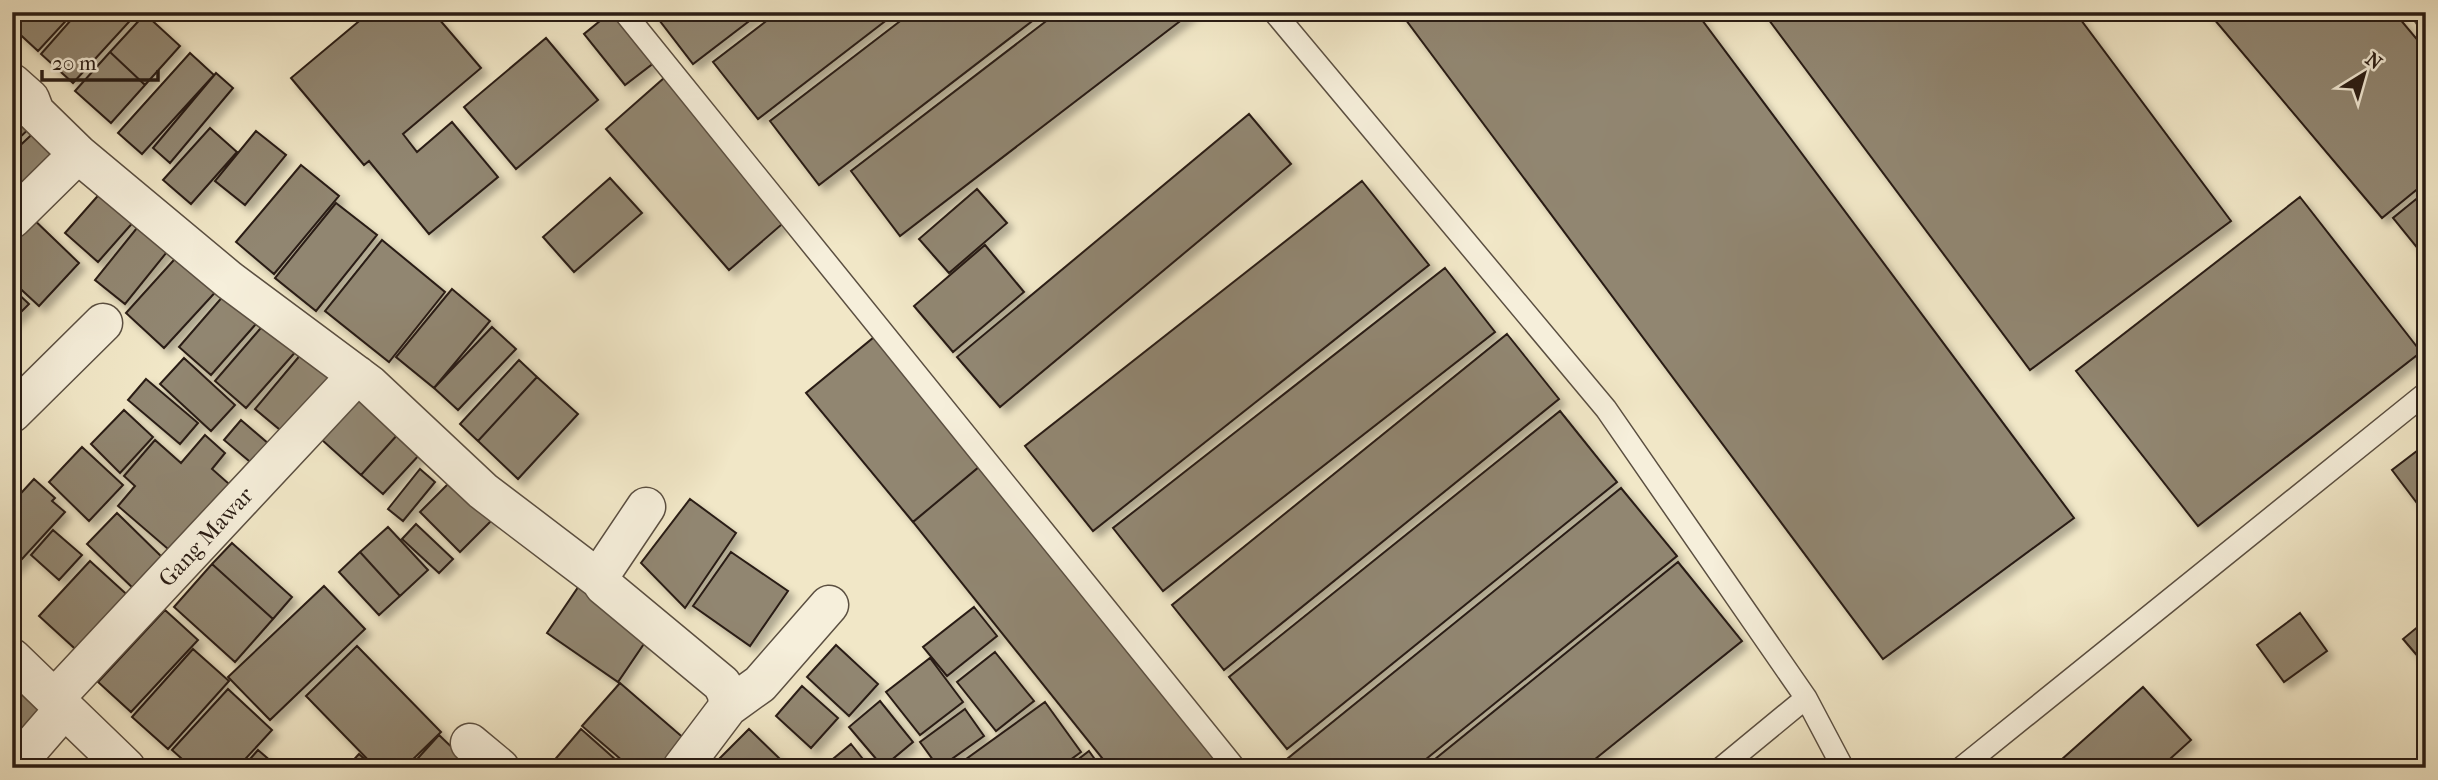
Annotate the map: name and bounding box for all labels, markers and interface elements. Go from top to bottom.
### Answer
scale bar [42,38,158,82]
north arrow [2330,38,2400,108]
text: N [2361,48,2386,75]
text: 20 m [52,51,97,75]
street label: Gang Mawar [153,482,259,592]

